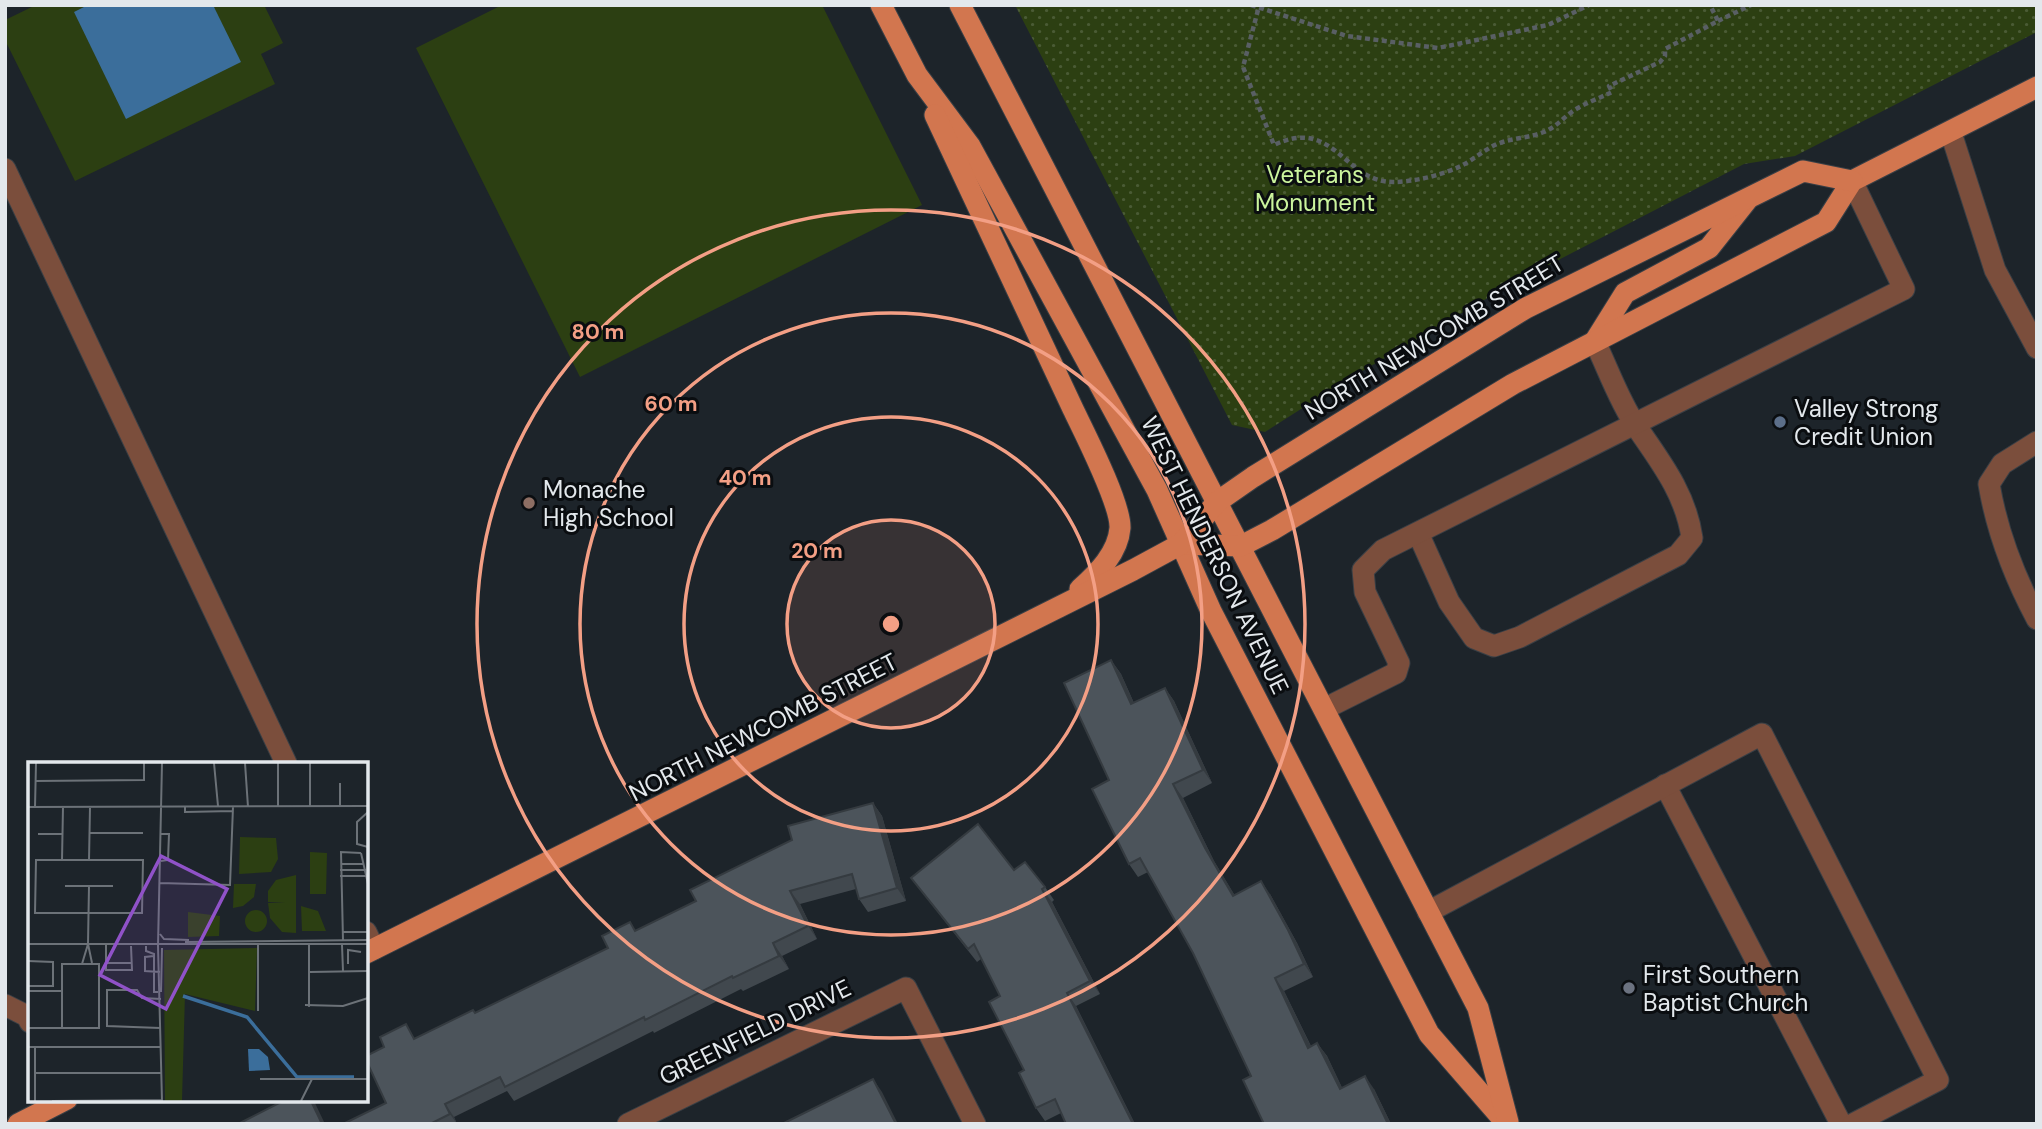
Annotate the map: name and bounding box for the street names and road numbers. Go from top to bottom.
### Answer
street label: NORTH NEWCOMB STREET [1299,247,1569,427]
street label: WEST HENDERSON AVENUE [1134,411,1296,699]
street label: NORTH NEWCOMB STREET [624,646,902,808]
street label: GREENFIELD DRIVE [654,972,856,1092]

